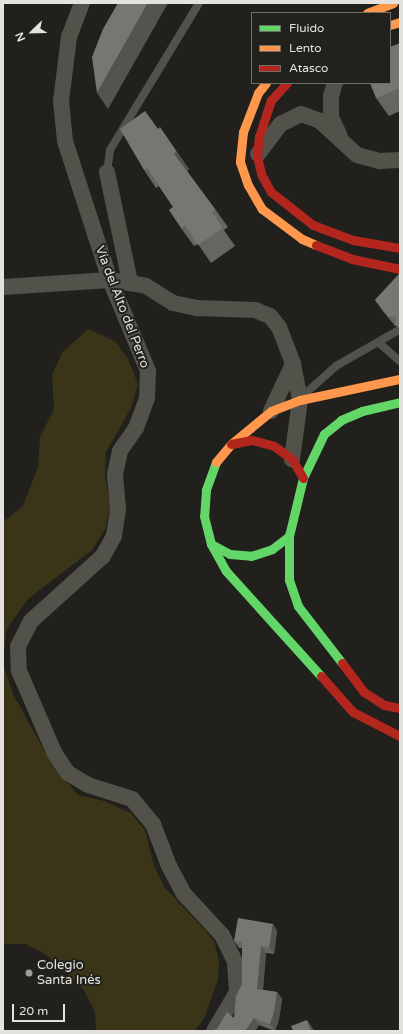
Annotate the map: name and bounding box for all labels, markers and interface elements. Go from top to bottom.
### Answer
north arrow [12,12,52,52]
legend [251,12,391,84]
text: Fluido [289,21,324,35]
text: N [13,30,28,43]
text: Lento [289,41,322,55]
text: Atasco [289,61,328,75]
street label: Vía del Alto del Perro [91,244,153,370]
place label: Colegio Santa Inés [37,958,101,989]
marker: Colegio Santa Inés [24,968,34,978]
scale bar [14,996,67,1022]
text: 20 m [19,1004,48,1018]

